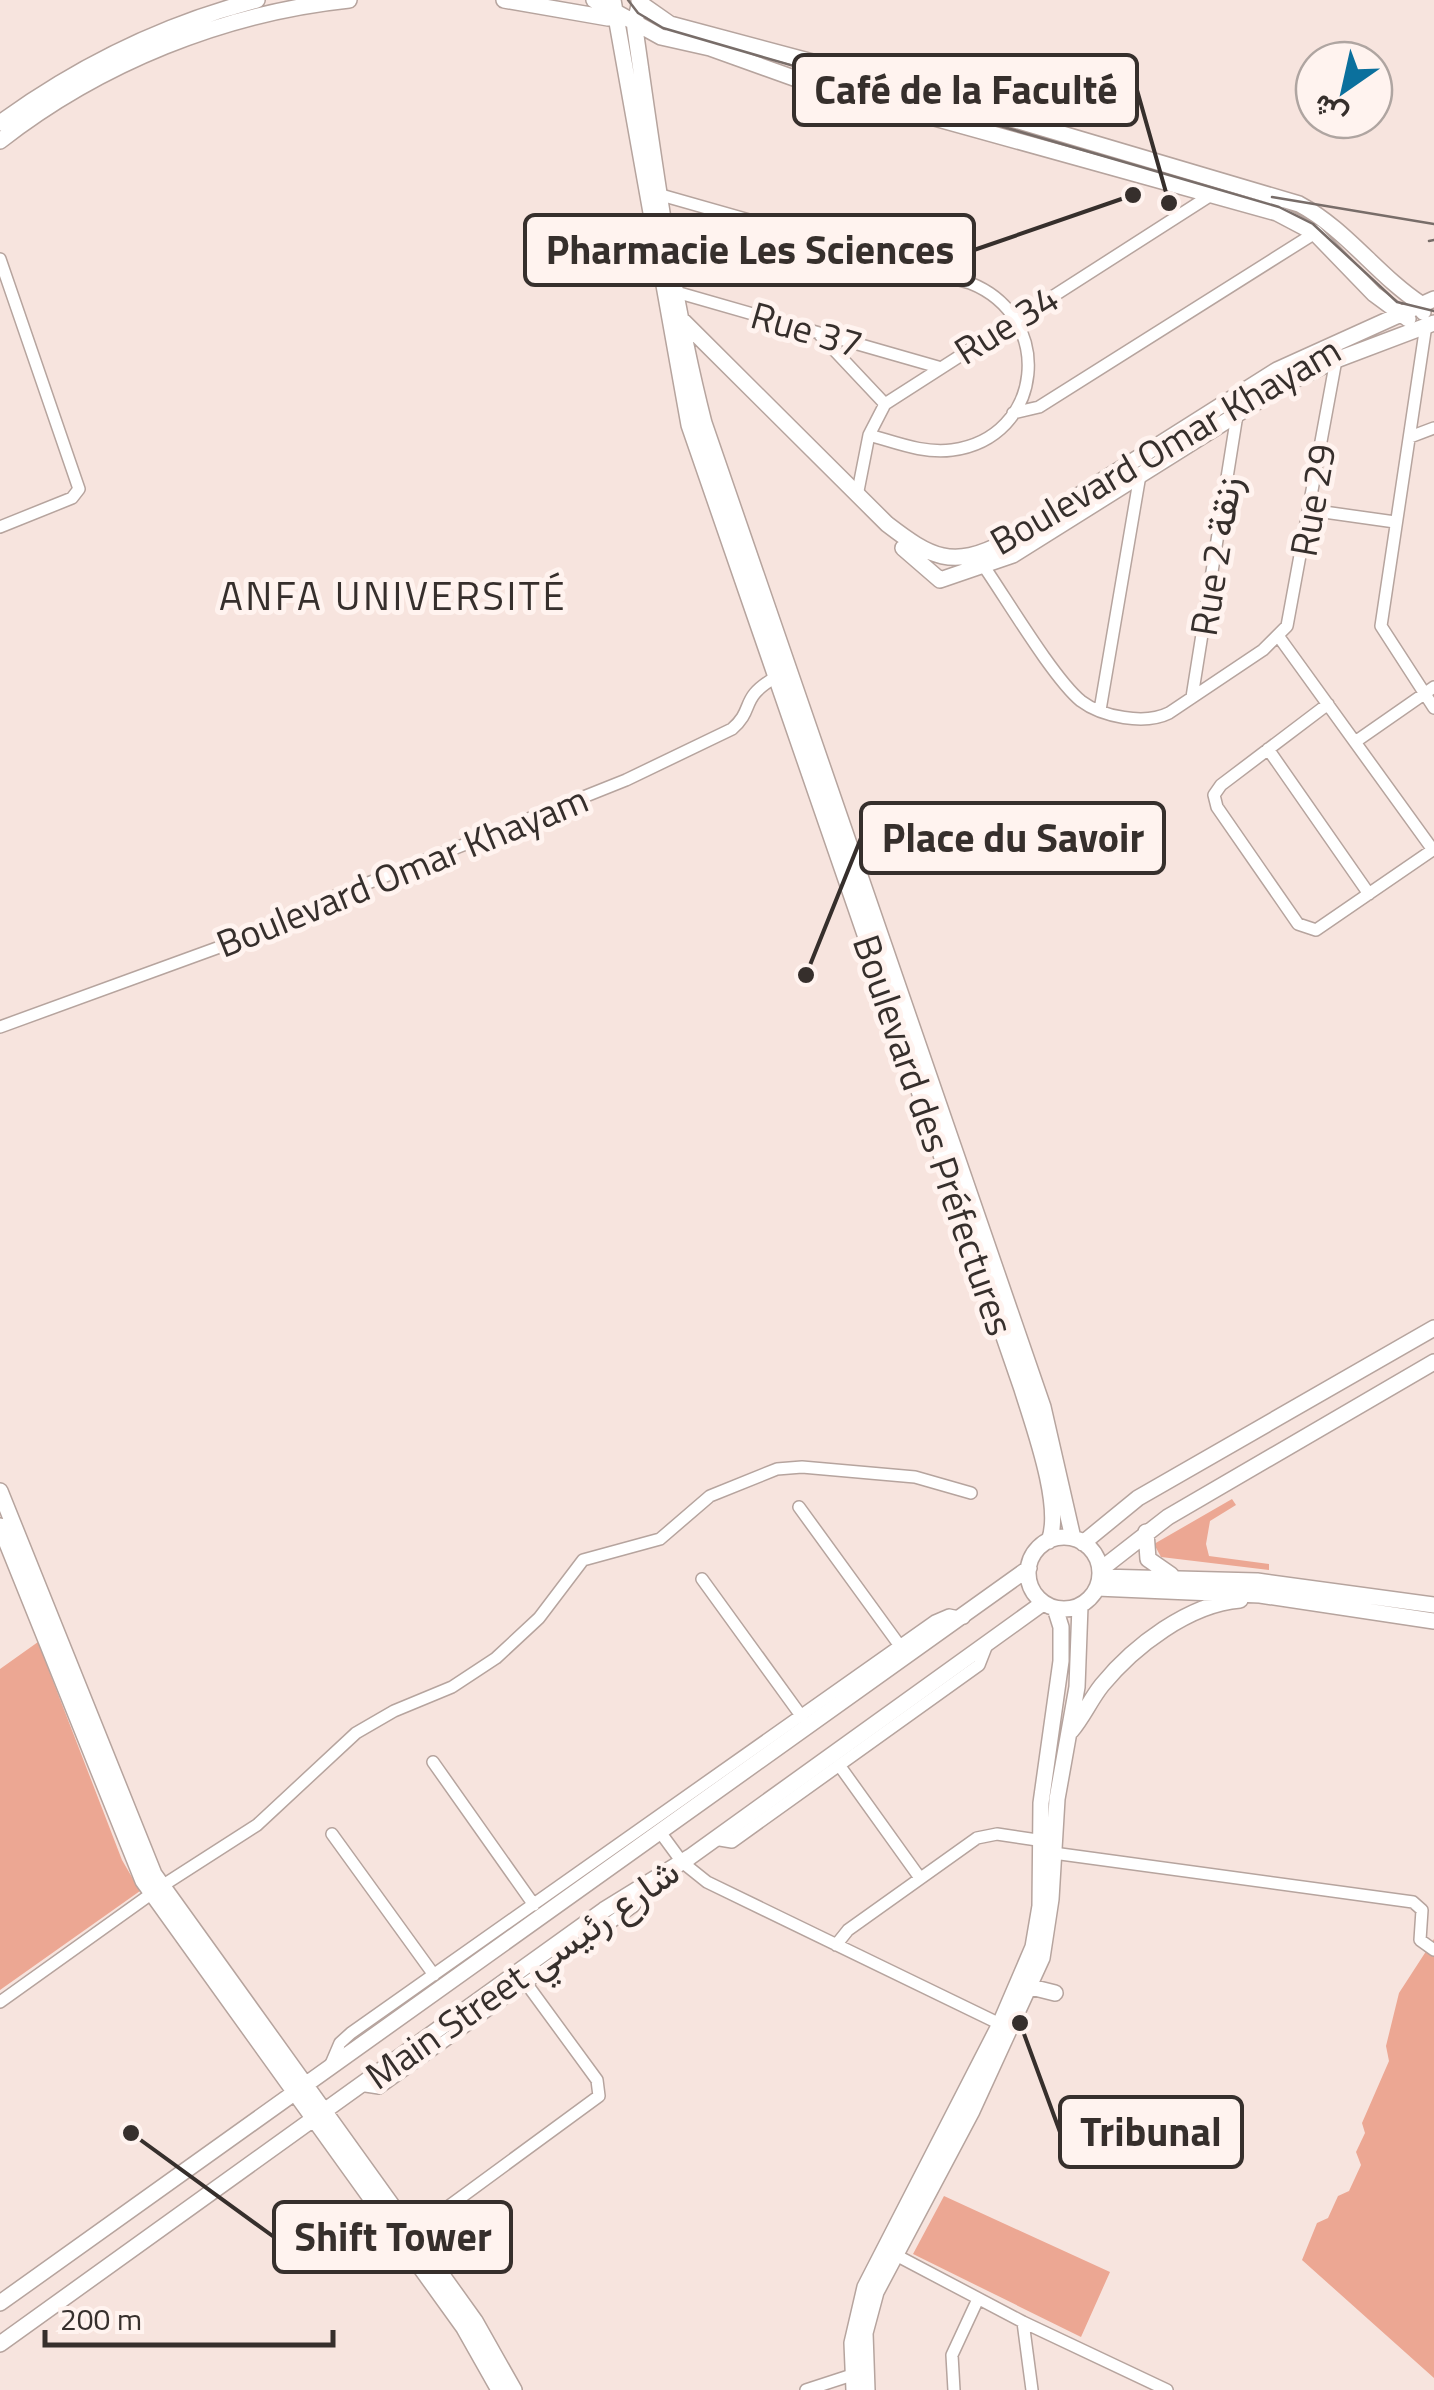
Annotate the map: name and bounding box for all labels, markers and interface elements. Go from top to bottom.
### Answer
north arrow [1294,40,1394,140]
callout: Café de la Faculté [794,55,1137,125]
text: Café de la Faculté [814,59,1118,120]
text: ش [1304,84,1356,138]
callout: Pharmacie Les Sciences [525,215,974,285]
text: Pharmacie Les Sciences [546,219,954,280]
street label: Rue 34 [942,269,1070,379]
street label: Rue 37 [744,285,870,373]
street label: Boulevard Omar Khayam [979,321,1351,569]
street label: Rue 29 [1274,439,1350,561]
street label: Rue 2 زنقة [1174,472,1256,640]
district label: ANFA UNIVERSITÉ [219,565,567,626]
street label: Boulevard Omar Khayam [207,770,597,972]
callout: Place du Savoir [861,803,1164,873]
text: Place du Savoir [882,807,1144,868]
street label: Boulevard des Préfectures [838,927,1030,1343]
street label: Main Street شارع رئيسي [353,1843,693,2106]
callout: Tribunal [1060,2097,1242,2167]
text: Tribunal [1080,2101,1222,2162]
callout: Shift Tower [274,2202,511,2272]
text: Shift Tower [294,2206,492,2267]
scale bar [45,2285,332,2347]
text: 200 m [60,2296,142,2342]

